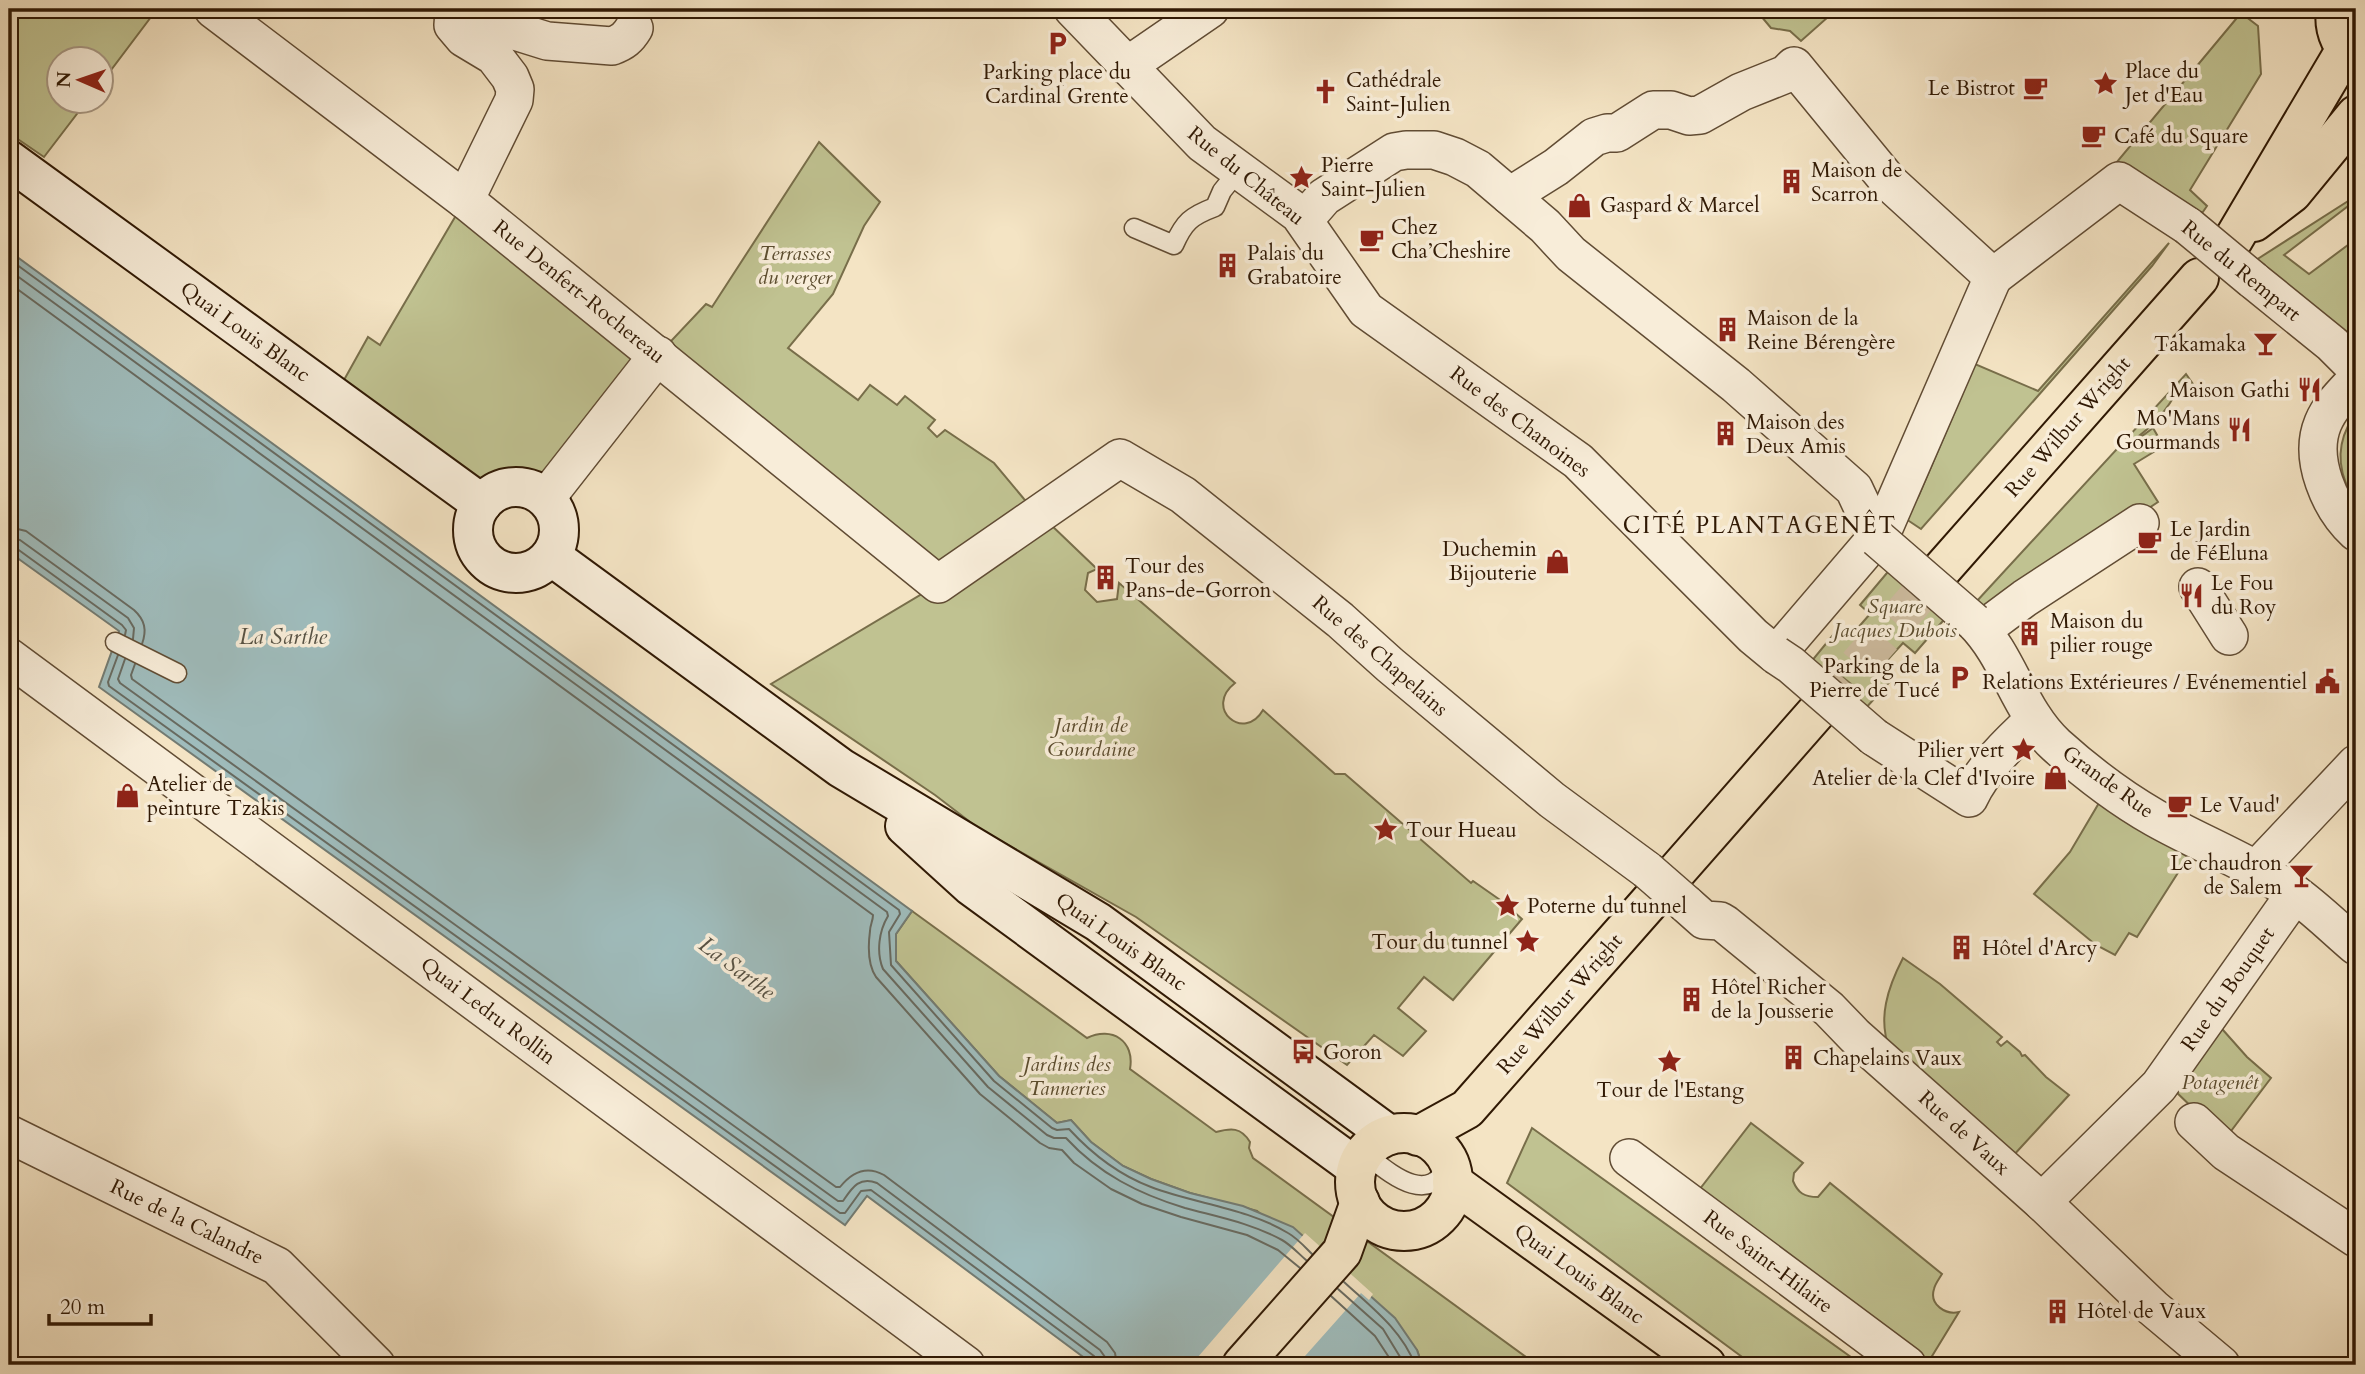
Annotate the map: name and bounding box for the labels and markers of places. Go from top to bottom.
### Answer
parking icon: Parking place du Cardinal Grente [1043,29,1071,57]
place label: Place du Jet d'Eau [2122,57,2203,110]
place label: Parking place du Cardinal Grente [983,58,1131,111]
place label: Cathédrale Saint-Julien [1346,66,1451,119]
place icon: Place du Jet d'Eau [2091,69,2119,97]
place label: Le Bistrot [1928,74,2015,103]
cafe icon: Le Bistrot [2021,74,2049,102]
church icon: Cathédrale Saint-Julien [1312,78,1340,106]
cafe icon: Café du Square [2080,122,2108,150]
place label: Café du Square [2114,122,2249,151]
place label: Pierre Saint-Julien [1321,151,1426,204]
place label: Maison de Scarron [1811,156,1902,209]
place icon: Pierre Saint-Julien [1287,163,1315,191]
building icon: Maison de Scarron [1777,168,1805,196]
shop icon: Gaspard & Marcel [1566,191,1594,219]
place label: Gaspard & Marcel [1600,191,1760,220]
place label: Chez Cha’Cheshire [1391,213,1511,266]
cafe icon: Chez Cha’Cheshire [1357,225,1385,253]
place label: Palais du Grabatoire [1247,239,1342,292]
building icon: Palais du Grabatoire [1213,251,1241,279]
place label: Maison de la Reine Bérengère [1747,304,1896,357]
building icon: Maison de la Reine Bérengère [1713,316,1741,344]
place label: Takamaka [2154,330,2246,359]
bar icon: Takamaka [2252,330,2280,358]
place label: Maison Gathi [2170,376,2290,405]
restaurant icon: Maison Gathi [2296,376,2324,404]
place label: Mo'Mans Gourmands [2116,404,2220,457]
place label: Maison des Deux Amis [1746,408,1846,461]
restaurant icon: Mo'Mans Gourmands [2226,416,2254,444]
building icon: Maison des Deux Amis [1712,420,1740,448]
place label: Le Jardin de FéEluna [2170,515,2269,568]
cafe icon: Le Jardin de FéEluna [2136,527,2164,555]
place label: Duchemin Bijouterie [1442,535,1537,588]
shop icon: Duchemin Bijouterie [1543,547,1571,575]
place label: Tour des Pans-de-Gorron [1125,552,1272,605]
building icon: Tour des Pans-de-Gorron [1091,564,1119,592]
place label: Le Fou du Roy [2211,569,2276,622]
restaurant icon: Le Fou du Roy [2177,581,2205,609]
place label: Maison du pilier rouge [2050,607,2153,660]
building icon: Maison du pilier rouge [2016,619,2044,647]
place label: Parking de la Pierre de Tucé [1809,652,1940,705]
parking icon: Parking de la Pierre de Tucé [1946,664,1974,692]
place label: Relations Extérieures / Evénementiel [1982,668,2307,697]
public building icon: Relations Extérieures / Evénementiel [2313,668,2341,696]
place label: Pilier vert [1917,736,2004,765]
place icon: Pilier vert [2010,736,2038,764]
place label: Atelier de la Clef d'Ivoire [1812,764,2035,793]
shop icon: Atelier de la Clef d'Ivoire [2041,764,2069,792]
place label: Atelier de peinture Tzakis [147,770,285,823]
shop icon: Atelier de peinture Tzakis [113,782,141,810]
cafe icon: Le Vaud' [2166,791,2194,819]
place label: Le Vaud' [2200,791,2280,820]
place icon: Tour Hueau [1372,816,1400,844]
place label: Tour Hueau [1406,816,1517,845]
place label: Le chaudron de Salem [2170,849,2282,902]
bar icon: Le chaudron de Salem [2288,861,2316,889]
place icon: Poterne du tunnel [1493,892,1521,920]
place label: Poterne du tunnel [1527,892,1687,921]
place label: Tour du tunnel [1371,928,1508,957]
place icon: Tour du tunnel [1514,928,1542,956]
building icon: Hôtel d'Arcy [1948,934,1976,962]
place label: Hôtel d'Arcy [1982,934,2097,963]
place label: Hôtel Richer de la Jousserie [1711,973,1834,1026]
building icon: Hôtel Richer de la Jousserie [1677,985,1705,1013]
bus stop icon: Goron [1289,1038,1317,1066]
place label: Goron [1323,1038,1382,1067]
building icon: Chapelains Vaux [1779,1044,1807,1072]
place label: Chapelains Vaux [1813,1044,1962,1073]
place icon: Tour de l'Estang [1656,1047,1684,1075]
place label: Tour de l'Estang [1596,1076,1744,1105]
building icon: Hôtel de Vaux [2043,1297,2071,1325]
place label: Hôtel de Vaux [2077,1297,2206,1326]

